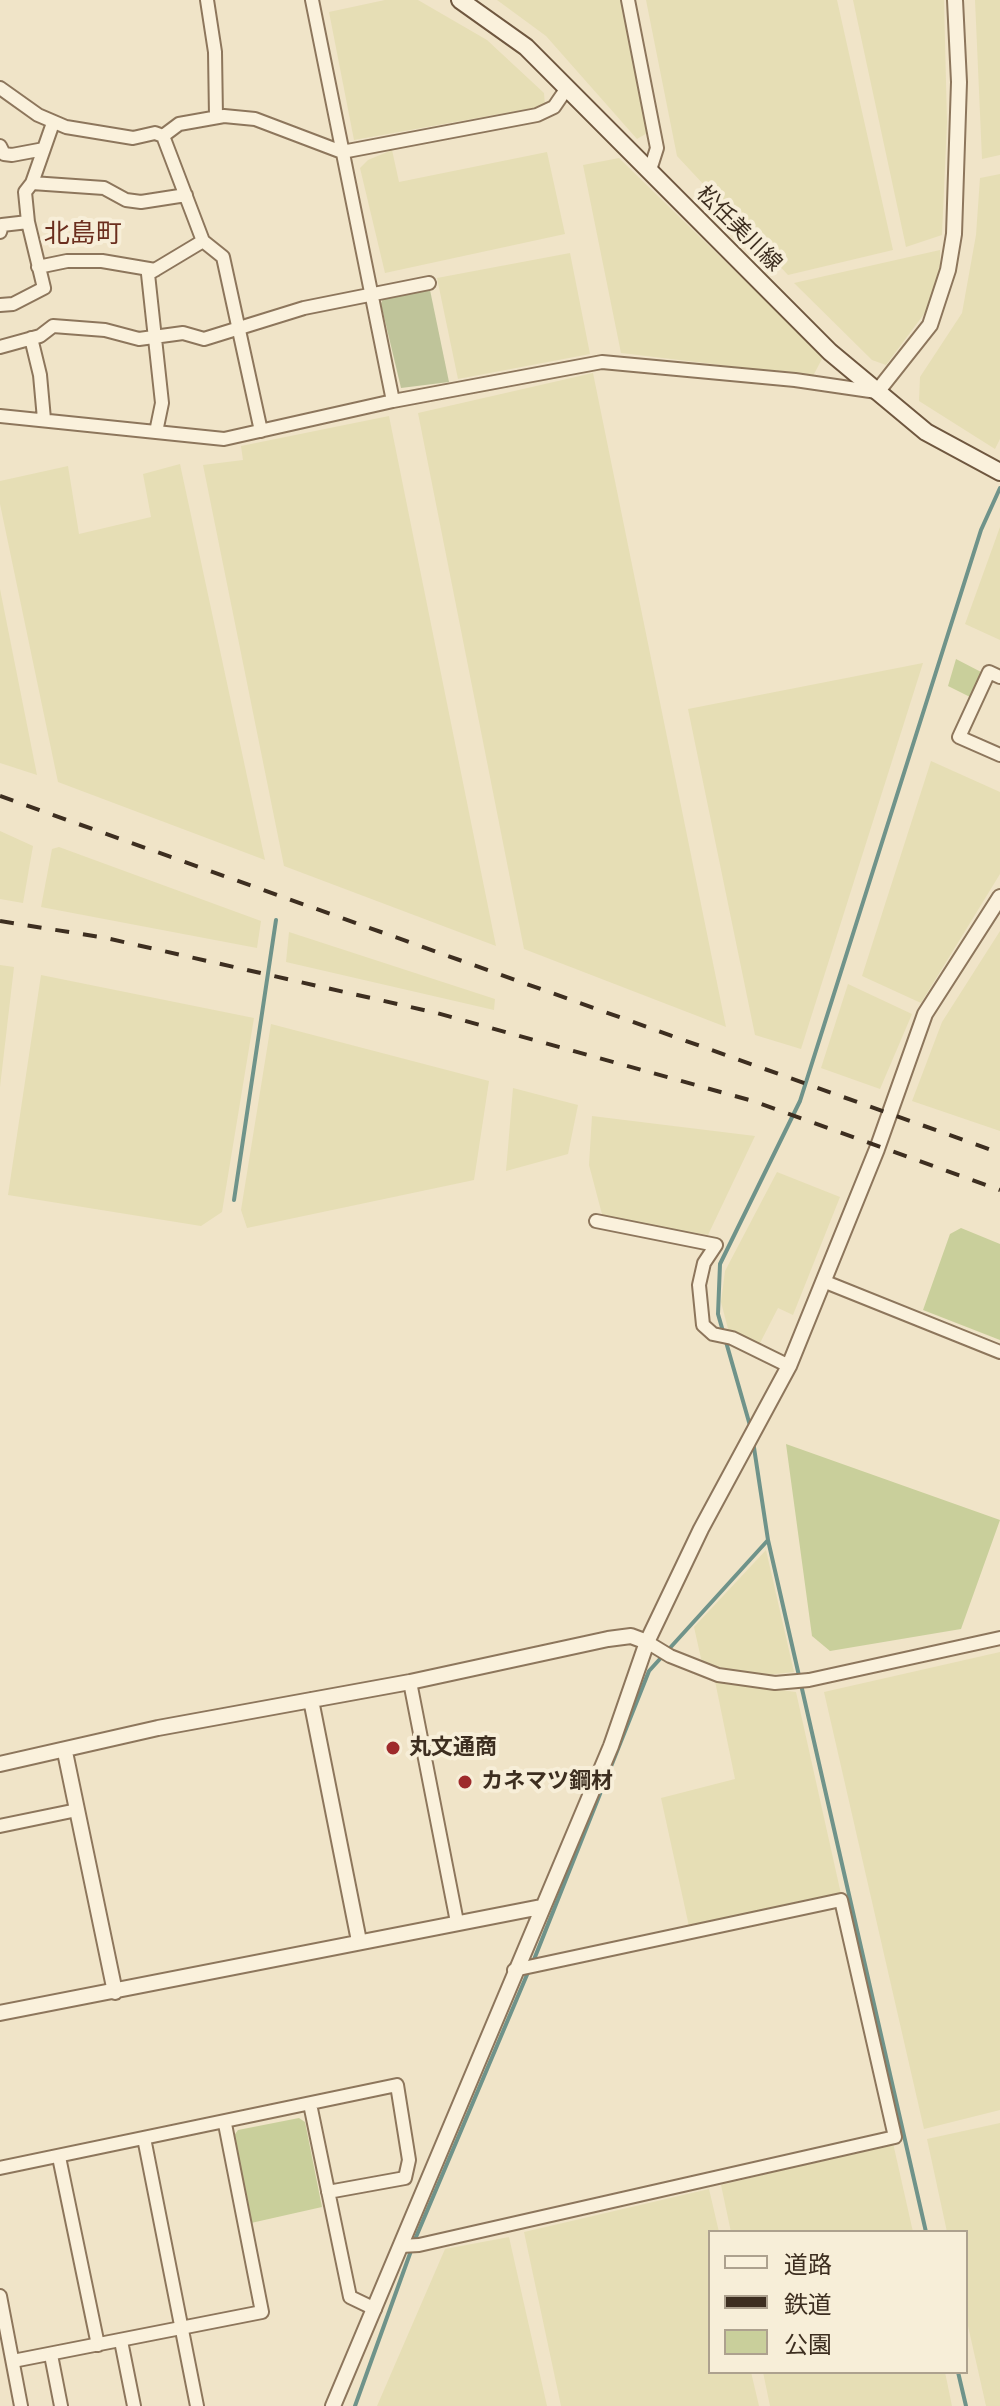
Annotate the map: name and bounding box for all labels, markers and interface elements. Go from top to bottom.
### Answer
street label: 松任美川線 [691,181,787,277]
district label: 北島町 [44,218,122,250]
place label: 丸文通商 [409,1735,497,1761]
marker: 丸文通商 [384,1739,402,1757]
place label: カネマツ鋼材 [481,1769,613,1795]
marker: カネマツ鋼材 [456,1773,474,1791]
legend [708,2230,968,2374]
text: 道路 [784,2248,832,2280]
text: 鉄道 [784,2288,832,2320]
text: 公園 [784,2328,832,2360]

